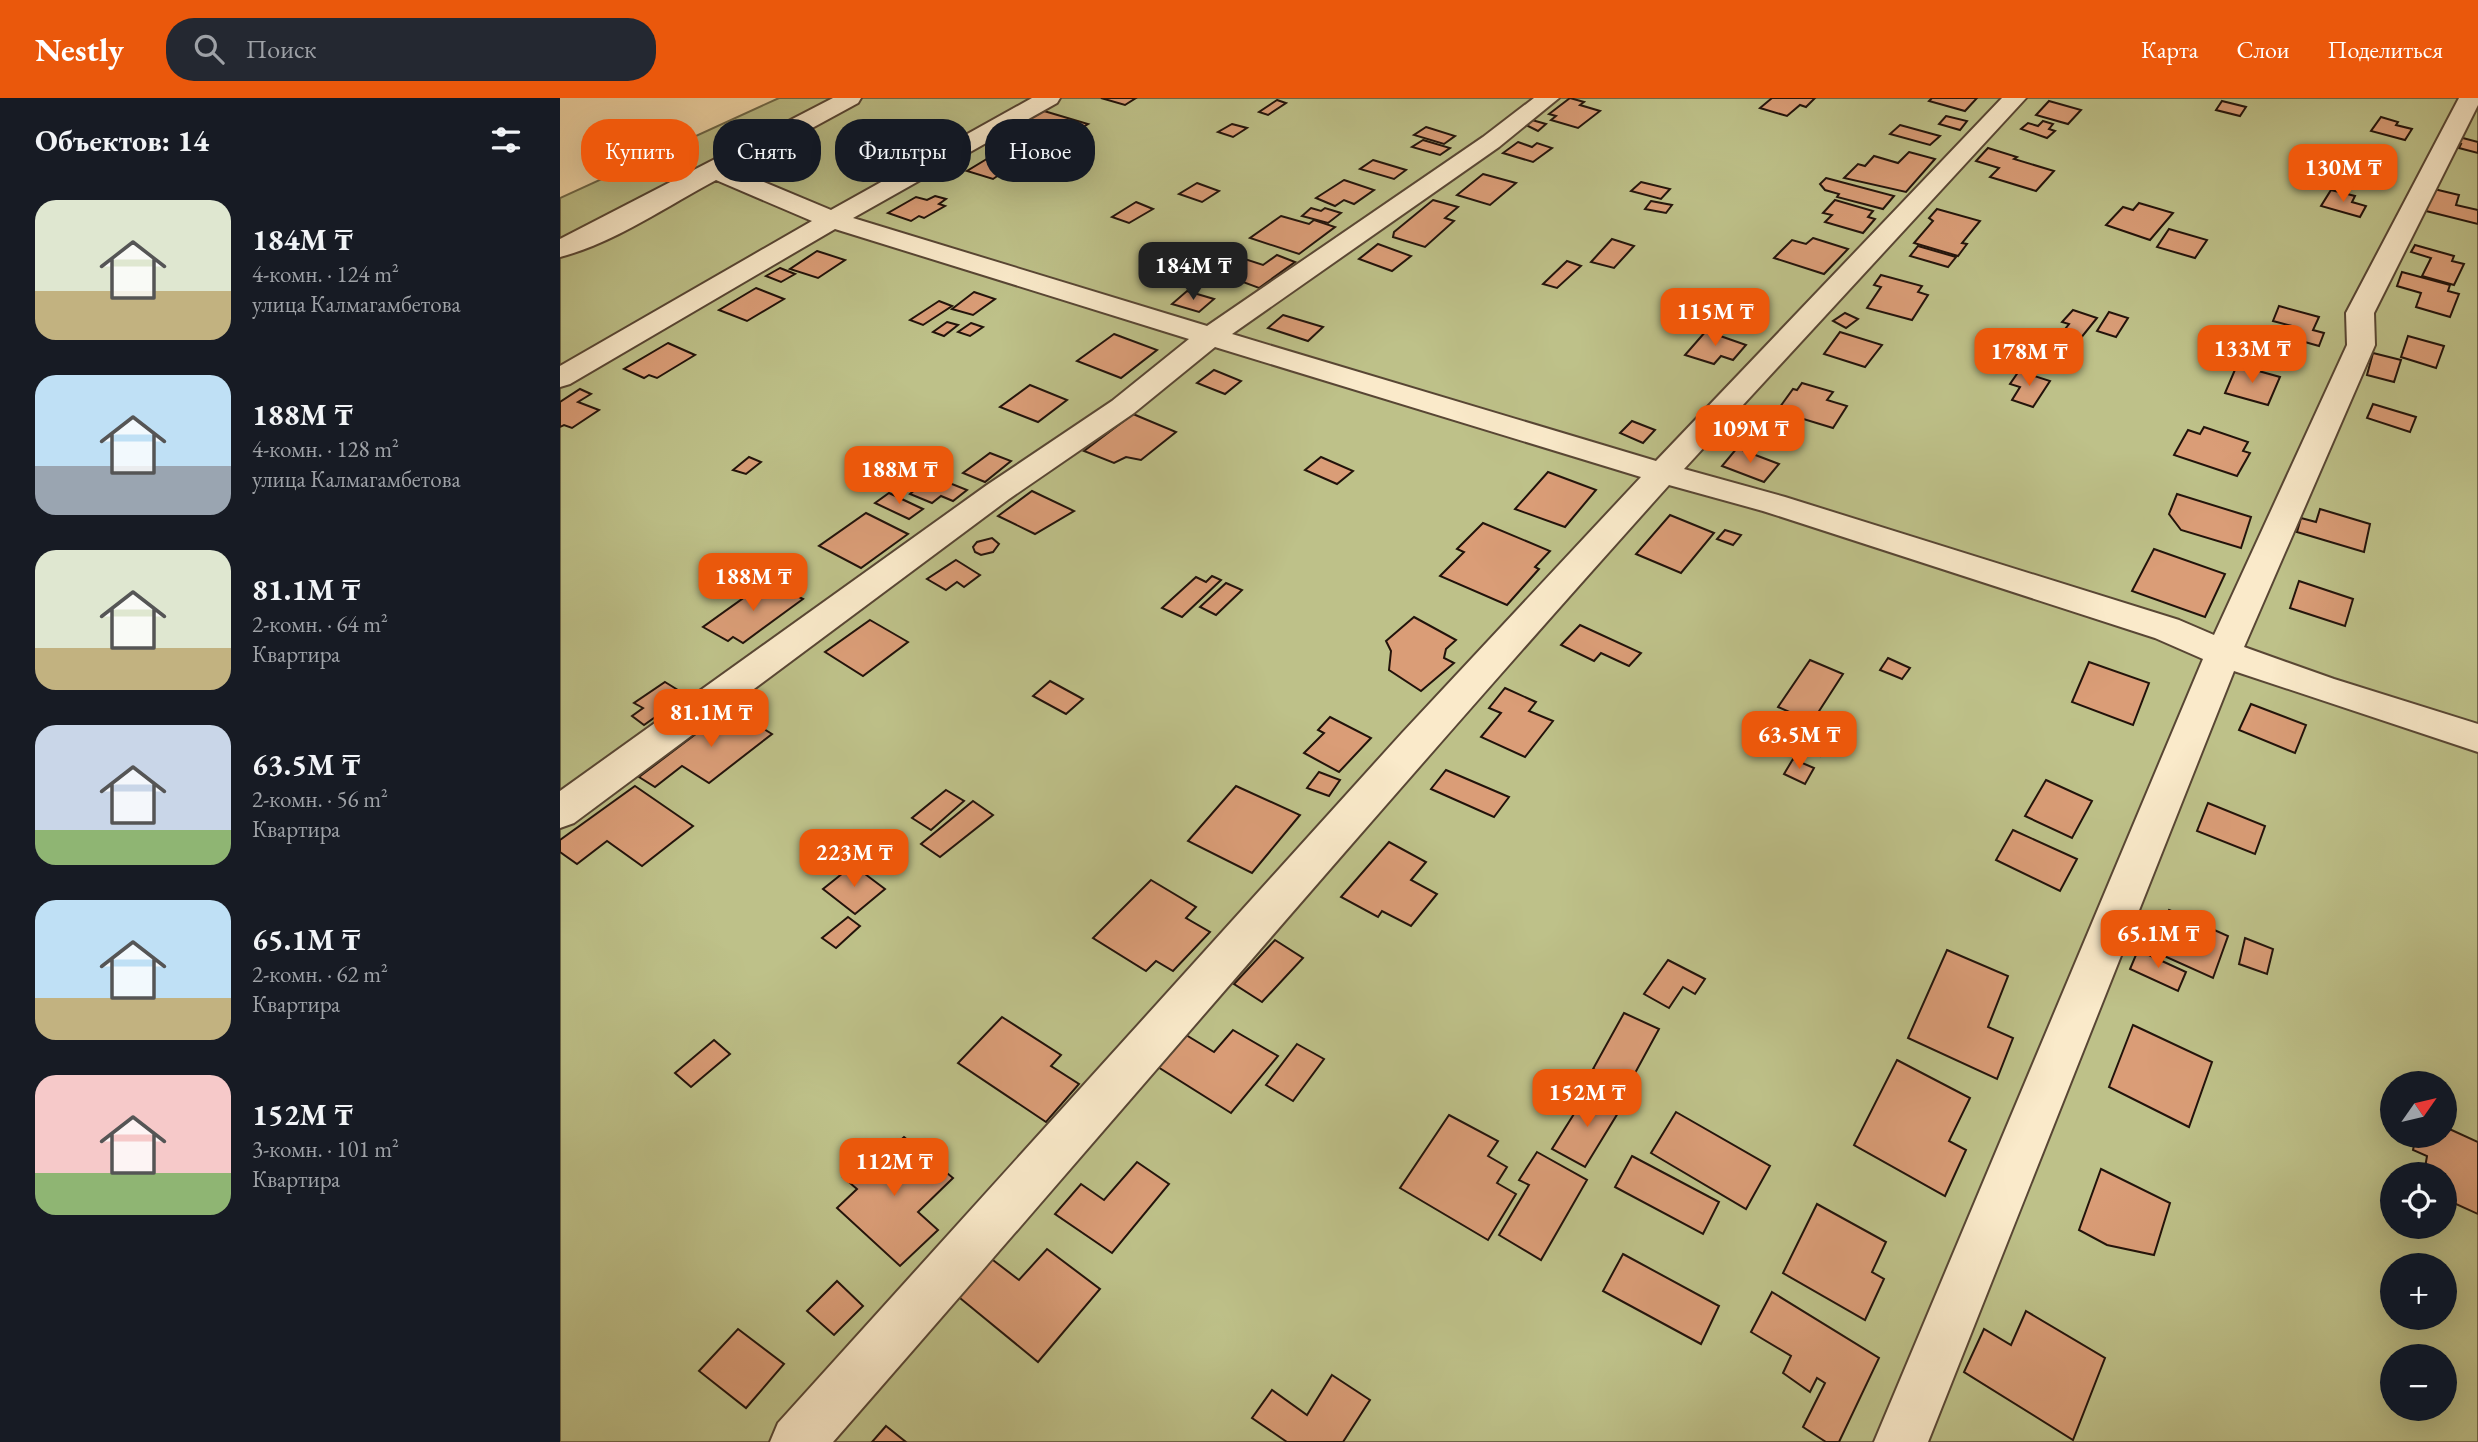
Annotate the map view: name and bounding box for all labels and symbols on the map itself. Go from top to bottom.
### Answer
pin: 130M ₸ [2286,144,2400,204]
pin: 184M ₸ [1136,242,1250,302]
pin: 115M ₸ [1658,288,1772,348]
pin: 133M ₸ [2195,326,2309,385]
pin: 178M ₸ [1972,328,2086,388]
pin: 109M ₸ [1693,406,1807,465]
pin: 188M ₸ [842,446,956,506]
pin: 188M ₸ [696,554,810,613]
pin: 81.1M ₸ [646,690,776,749]
pin: 63.5M ₸ [1734,712,1864,771]
pin: 223M ₸ [797,830,911,889]
pin: 65.1M ₸ [2093,910,2223,970]
pin: 152M ₸ [1530,1070,1644,1129]
north arrow [2380,1071,2457,1148]
pin: 112M ₸ [837,1138,951,1198]

